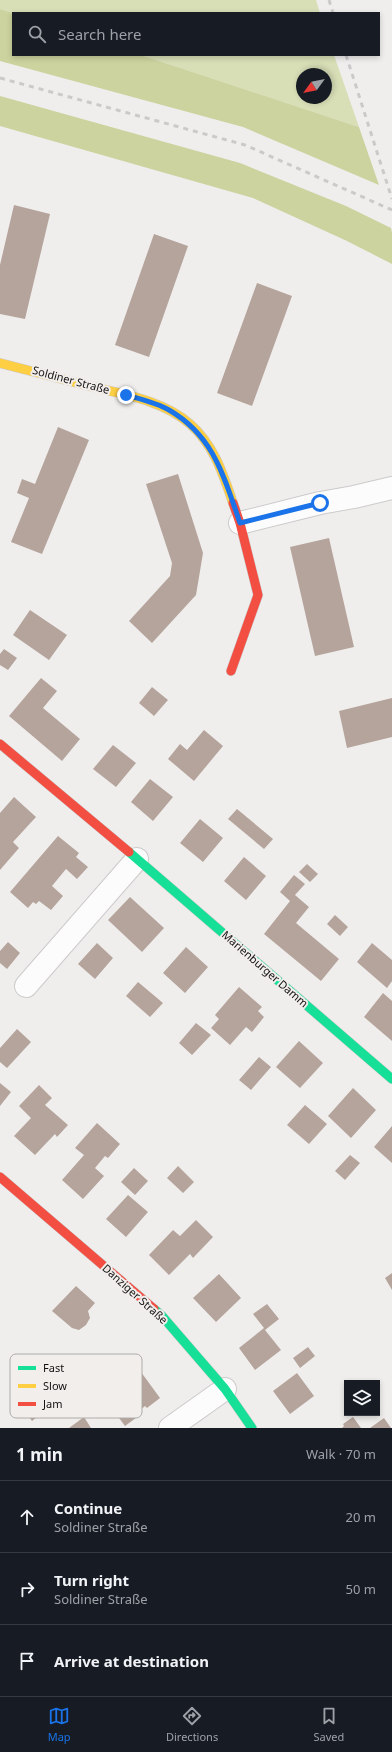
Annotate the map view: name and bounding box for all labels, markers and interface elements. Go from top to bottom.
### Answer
search box [12,12,380,56]
icon: search [26,23,48,45]
text: Search here [58,24,141,44]
north arrow [296,68,332,104]
street label: Soldiner Straße [31,362,111,397]
route end [117,386,135,404]
route start [311,494,329,512]
street label: Marienburger Damm [219,927,312,1010]
street label: Danziger Straße [99,1260,171,1327]
legend [10,1354,142,1418]
text: Fast [43,1360,64,1375]
text: Slow [43,1378,67,1393]
map controls [344,1380,380,1416]
button: layers [344,1380,380,1416]
text: Jam [42,1396,62,1411]
text: 1 min [16,1443,63,1466]
text: Walk · 70 m [306,1445,376,1463]
text: Continue [54,1498,122,1518]
icon: ahead [16,1506,38,1528]
text: 20 m [346,1508,376,1526]
text: Soldiner Straße [54,1518,148,1536]
text: Turn right [54,1570,129,1590]
icon: right [16,1578,38,1600]
text: 50 m [346,1580,376,1598]
text: Soldiner Straße [54,1590,148,1608]
icon: arrive [16,1650,38,1672]
text: Arrive at destination [54,1651,209,1671]
tab: Map [48,1705,71,1744]
tab: Directions [166,1705,218,1744]
tab: Saved [314,1705,344,1744]

